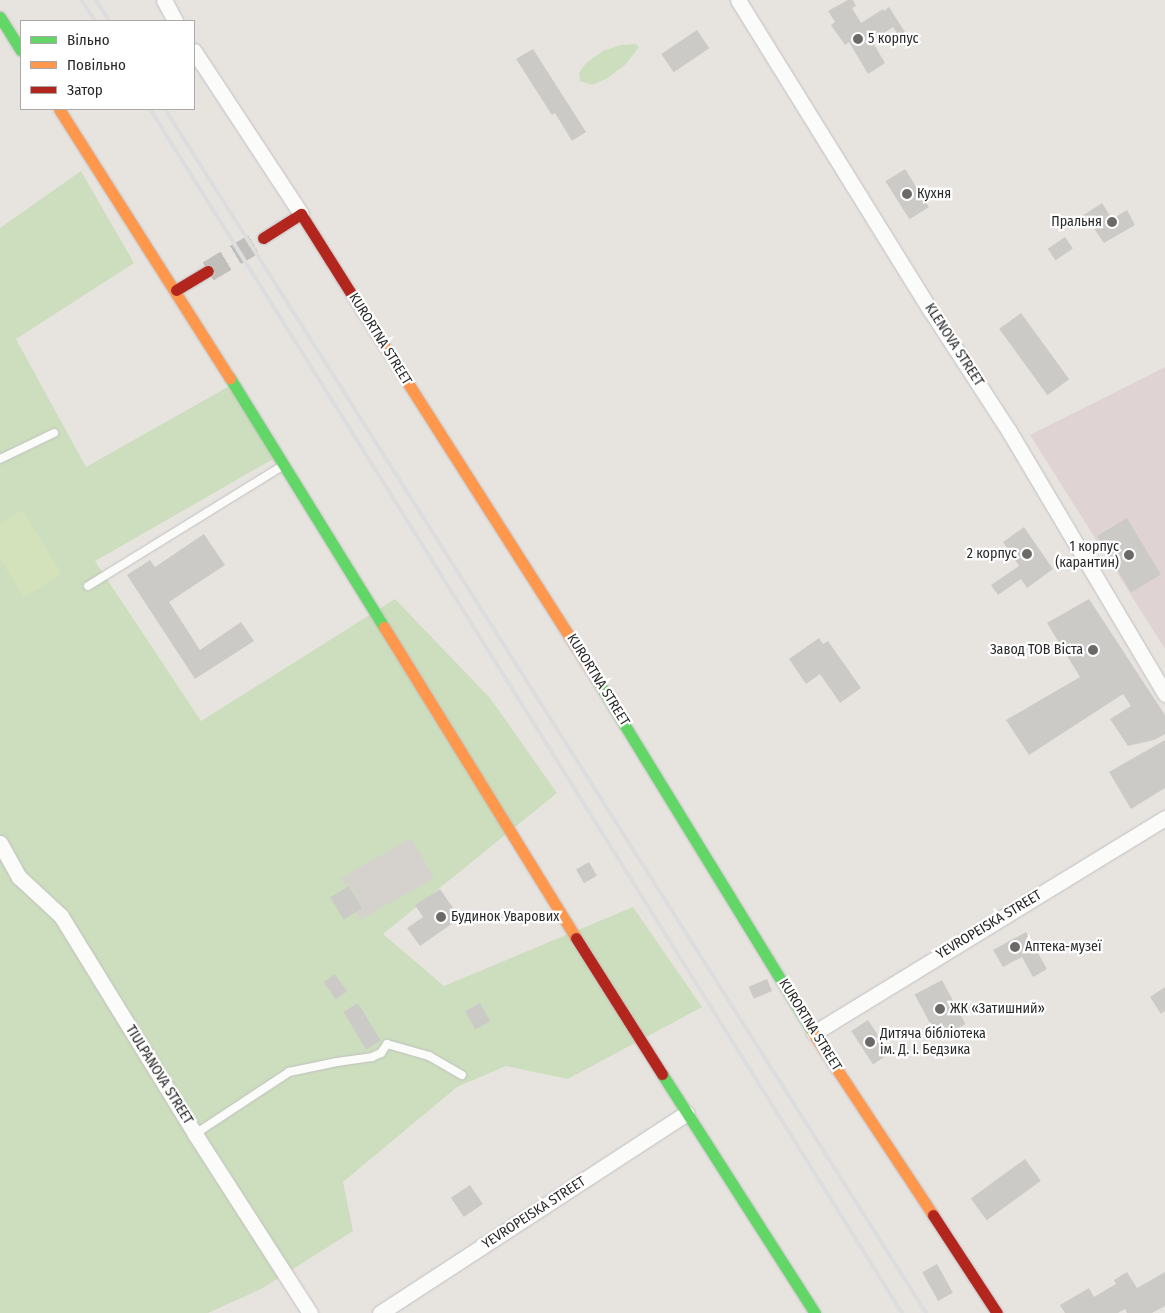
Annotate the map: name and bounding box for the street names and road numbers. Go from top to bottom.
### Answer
street label: KURORTNA STREET [345,290,415,388]
street label: KLENOVA STREET [921,300,987,390]
street label: KURORTNA STREET [563,631,633,729]
street label: YEVROPEISKA STREET [933,887,1045,963]
street label: KURORTNA STREET [775,976,845,1074]
street label: TIULPANOVA STREET [122,1022,196,1128]
street label: YEVROPEISKA STREET [479,1173,589,1253]

